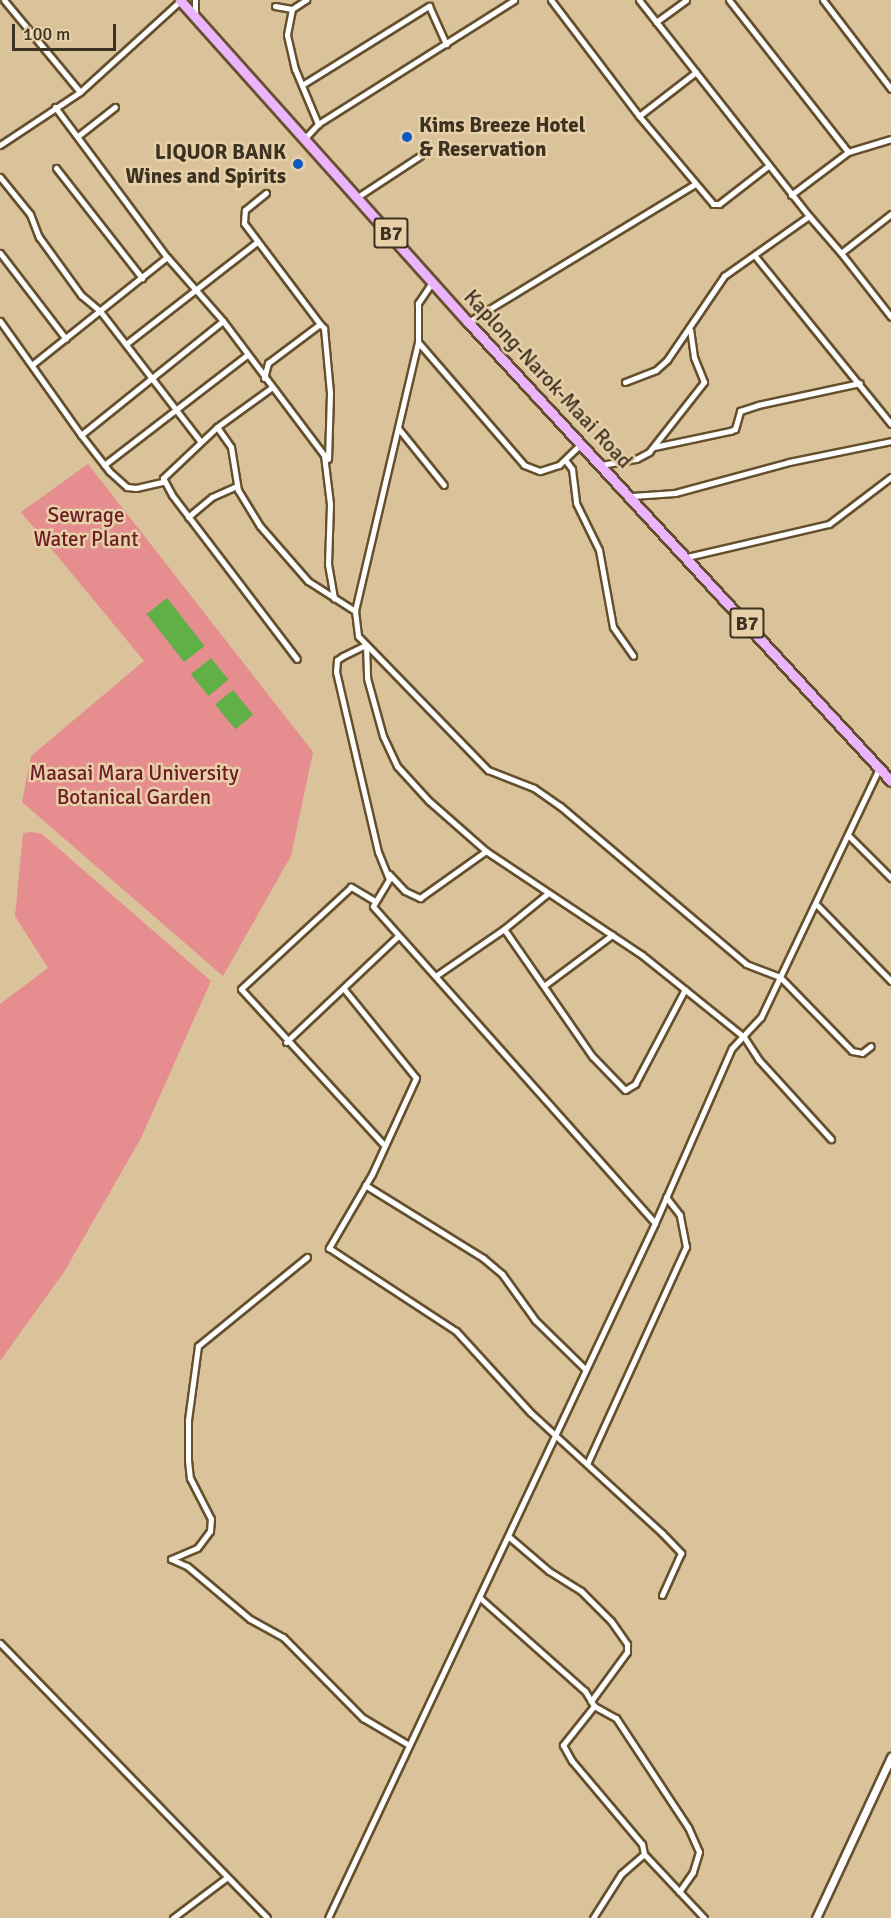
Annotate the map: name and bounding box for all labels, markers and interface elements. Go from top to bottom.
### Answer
scale bar [15,12,118,50]
text: 100 m [23,23,70,45]
place label: Kims Breeze Hotel & Reservation [419,112,585,162]
marker: Kims Breeze Hotel & Reservation [400,130,414,144]
place label: LIQUOR BANK Wines and Spirits [125,139,286,189]
marker: LIQUOR BANK Wines and Spirits [291,157,305,171]
road number: B7 [373,216,409,250]
street label: Kaplong-Narok-Maai Road [459,284,637,474]
park label: Sewrage Water Plant [33,502,139,552]
road number: B7 [729,606,765,640]
park label: Maasai Mara University Botanical Garden [29,760,239,810]

